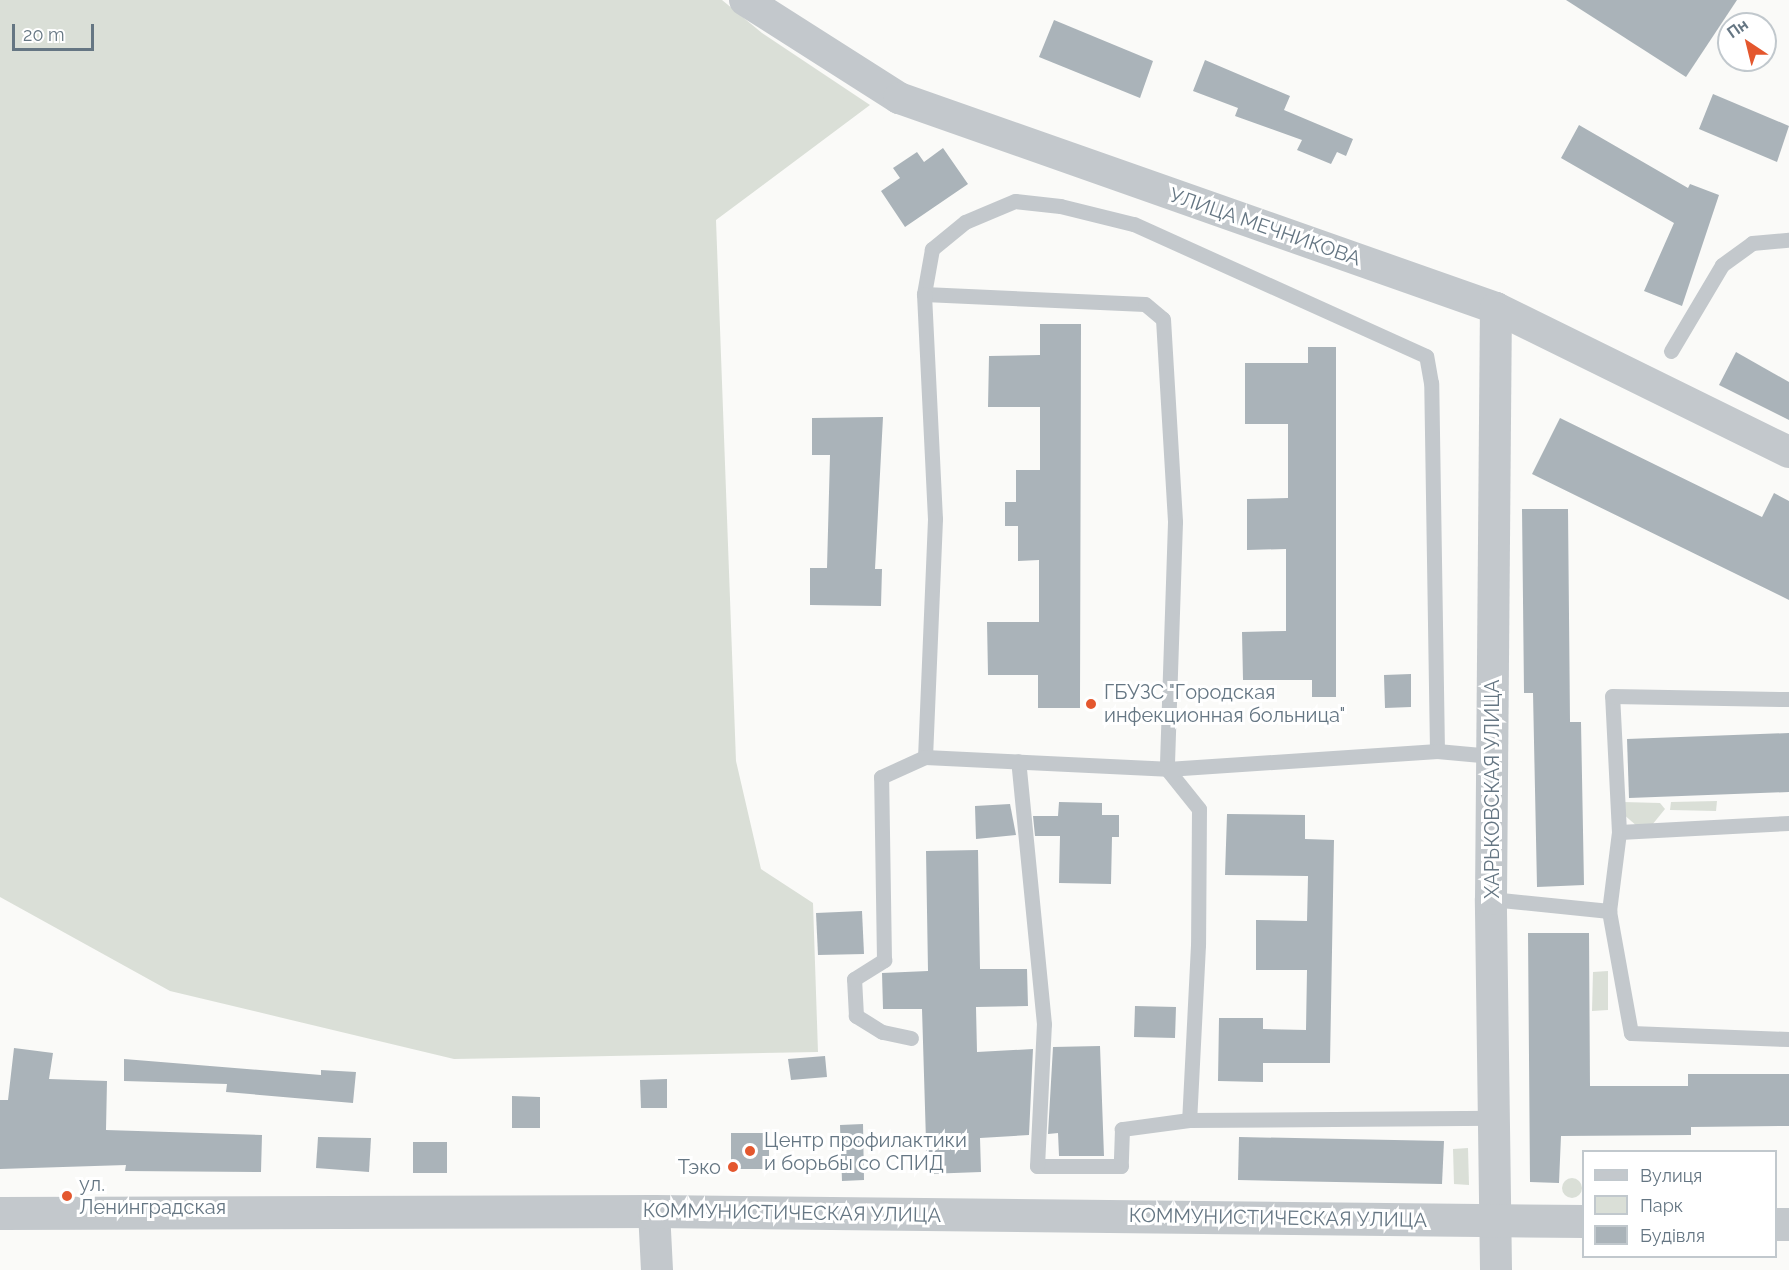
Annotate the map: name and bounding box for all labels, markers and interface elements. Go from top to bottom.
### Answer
scale bar [15,12,98,50]
north arrow [1717,12,1777,72]
text: Пн [1723,15,1752,42]
text: 20 m [23,24,65,45]
street label: УЛИЦА МЕЧНИКОВА [1166,183,1364,271]
street label: ХАРЬКОВСКАЯ УЛИЦА [1480,679,1504,899]
place label: ГБУЗС "Городская инфекционная больница" [1104,680,1345,727]
marker: ГБУЗС "Городская инфекционная больница" [1082,695,1100,713]
place label: Центр профилактики и борьбы со СПИД [764,1128,967,1175]
marker: Центр профилактики и борьбы со СПИД [741,1142,759,1160]
legend [1582,1150,1777,1258]
place label: Тэко [678,1155,721,1179]
marker: Тэко [726,1160,740,1174]
text: Вулиця [1640,1165,1702,1186]
place label: ул. Ленинградская [79,1172,226,1219]
marker: ул. Ленинградская [60,1189,74,1203]
text: Парк [1640,1195,1683,1216]
street label: КОММУНИСТИЧЕСКАЯ УЛИЦА [643,1198,941,1228]
street label: КОММУНИСТИЧЕСКАЯ УЛИЦА [1129,1203,1427,1233]
text: Будівля [1640,1225,1705,1246]

